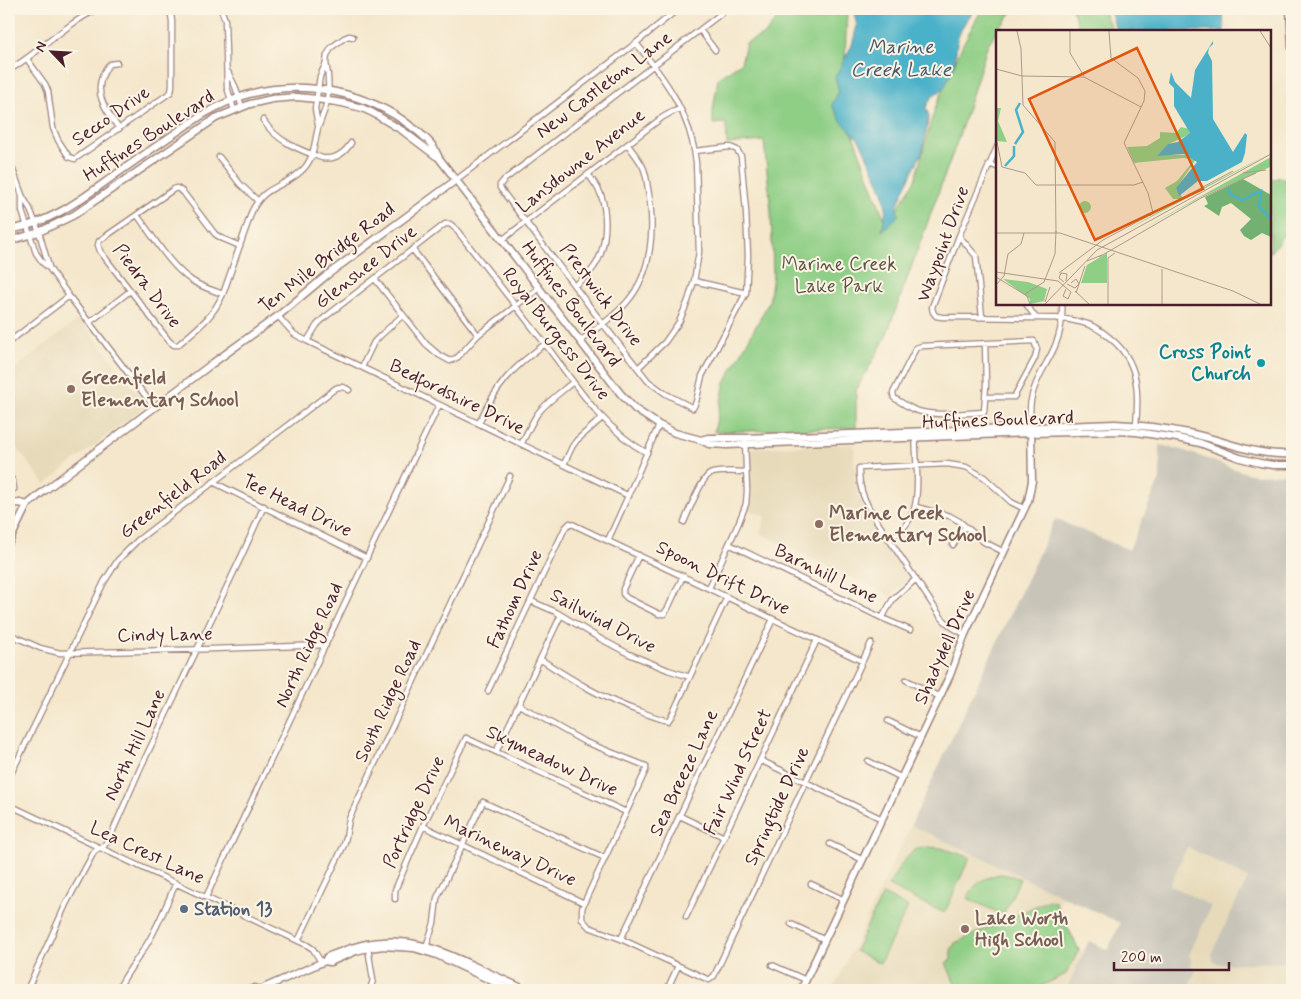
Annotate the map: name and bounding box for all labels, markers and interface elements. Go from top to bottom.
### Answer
street label: New Castleton Lane [531,26,677,144]
north arrow [28,28,78,78]
inset map [996,30,1271,305]
water label: Marine Creek Lake [851,34,953,84]
text: N [31,39,51,55]
street label: Secco Drive [67,80,155,152]
street label: Huffines Boulevard [79,84,219,188]
street label: Lansdowne Avenue [511,103,651,219]
street label: Waypoint Drive [910,183,976,305]
street label: Ten Mile Bridge Road [254,197,402,321]
street label: Glenshee Drive [310,219,422,315]
street label: Huffines Boulevard [515,236,627,372]
street label: Prestwick Drive [554,238,648,352]
street label: Piedra Drive [107,239,187,333]
park label: Marine Creek Lake Park [781,252,897,299]
street label: Royal Burgess Drive [495,262,616,407]
place label: Cross Point Church [1159,340,1251,387]
street label: Bedfordshire Drive [384,353,529,443]
marker: Cross Point Church [1255,357,1267,369]
place label: Greenfield Elementary School [81,366,239,413]
marker: Greenfield Elementary School [65,383,77,395]
street label: Huffines Boulevard [922,405,1074,435]
street label: Greenfield Road [114,445,232,545]
street label: Tee Head Drive [238,469,356,543]
place label: Marine Creek Elementary School [829,501,987,548]
marker: Marine Creek Elementary School [813,518,825,530]
street label: Spoon Drift Drive [652,535,794,621]
street label: Barnhill Lane [770,538,882,610]
street label: Fathom Drive [481,546,549,652]
street label: North Ridge Road [269,578,351,712]
street label: Sailwind Drive [546,583,660,659]
street label: Shadydell Drive [908,585,982,709]
street label: Cindy Lane [117,622,213,649]
street label: South Ridge Road [349,636,429,767]
street label: North Hill Lane [98,685,172,805]
street label: Sea Breeze Lane [644,705,724,841]
street label: Fair Wind Street [698,705,778,839]
street label: Skymeadow Drive [482,720,622,802]
street label: Springtide Drive [738,742,818,871]
street label: Portridge Drive [377,752,453,873]
street label: Marineway Drive [440,809,580,893]
street label: Lea Crest Lane [86,816,208,890]
place label: Station 13 [194,897,272,922]
marker: Station 13 [178,903,190,915]
place label: Lake Worth High School [975,906,1068,956]
marker: Lake Worth High School [959,923,971,935]
scale bar [1114,939,1228,971]
text: 200 m [1121,948,1162,968]

